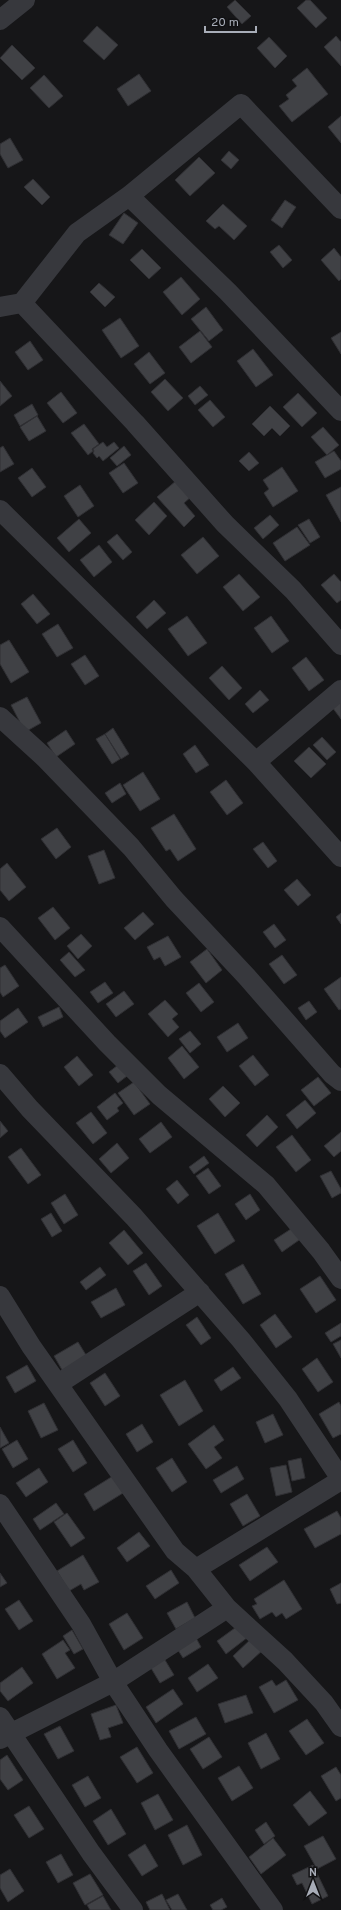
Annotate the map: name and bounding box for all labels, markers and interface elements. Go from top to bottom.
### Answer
scale bar [205,8,256,34]
text: 20 m [211,15,239,31]
north arrow [293,1862,333,1902]
text: N [309,1866,317,1880]

